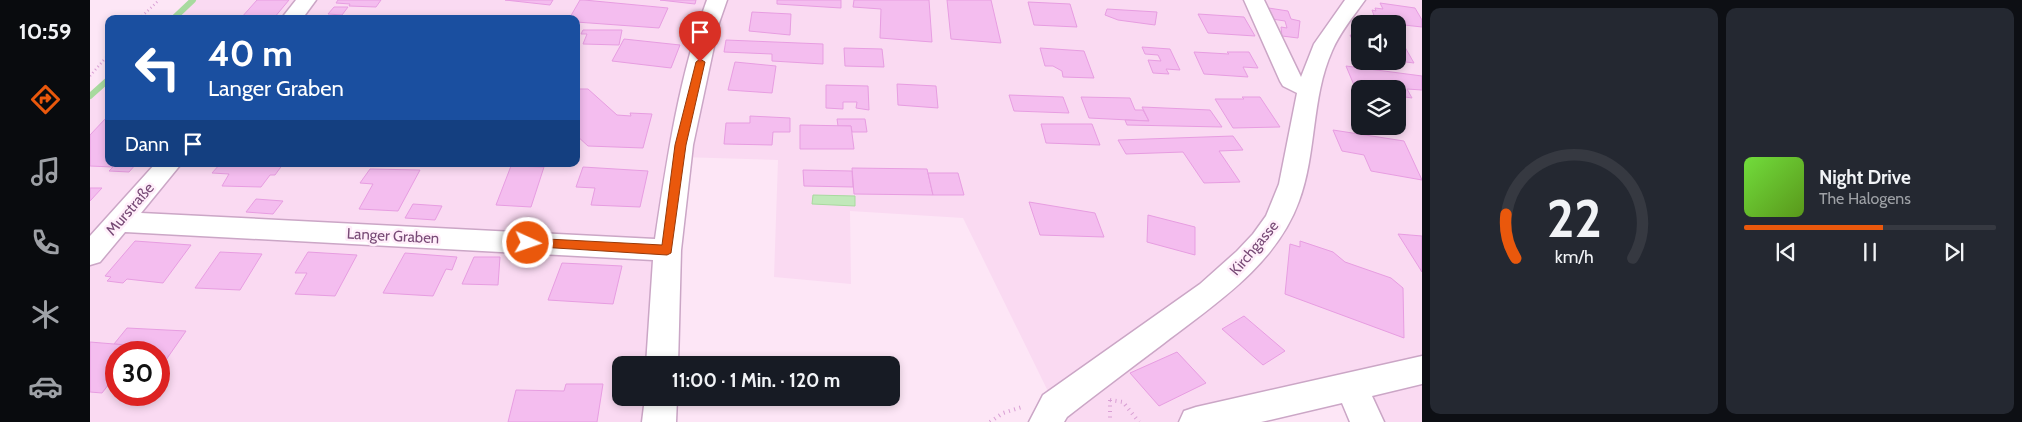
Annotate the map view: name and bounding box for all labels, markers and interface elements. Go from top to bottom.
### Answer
pin [679,11,721,62]
map controls [1351,15,1406,135]
button: sound [1351,15,1406,70]
text: 10:59 [19,18,71,45]
icon: arrive [686,18,714,46]
text: 40 m [208,32,293,75]
icon: left [125,35,190,100]
text: Langer Graben [208,75,344,102]
button: layers [1351,80,1406,135]
icon: directions [28,82,63,117]
icon: arrive [179,130,207,158]
text: Dann [125,133,169,156]
icon: music [28,154,63,189]
text: Night Drive [1819,166,1911,189]
street label: Murstraße [102,179,158,239]
text: 22 [1546,187,1602,250]
text: The Halogens [1819,189,1911,208]
position arrow [501,216,553,268]
street label: Kirchgasse [1226,217,1282,279]
icon: phone [28,225,63,260]
street label: Langer Graben [346,225,440,247]
icon: previous [1772,238,1800,266]
icon: pause [1856,238,1884,266]
icon: next [1940,238,1968,266]
text: km/h [1554,246,1594,267]
icon: climate [28,297,63,332]
speed limit sign: 30 [105,341,170,406]
icon: car [28,369,63,404]
text: 11:00 · 1 Min. · 120 m [672,369,840,392]

